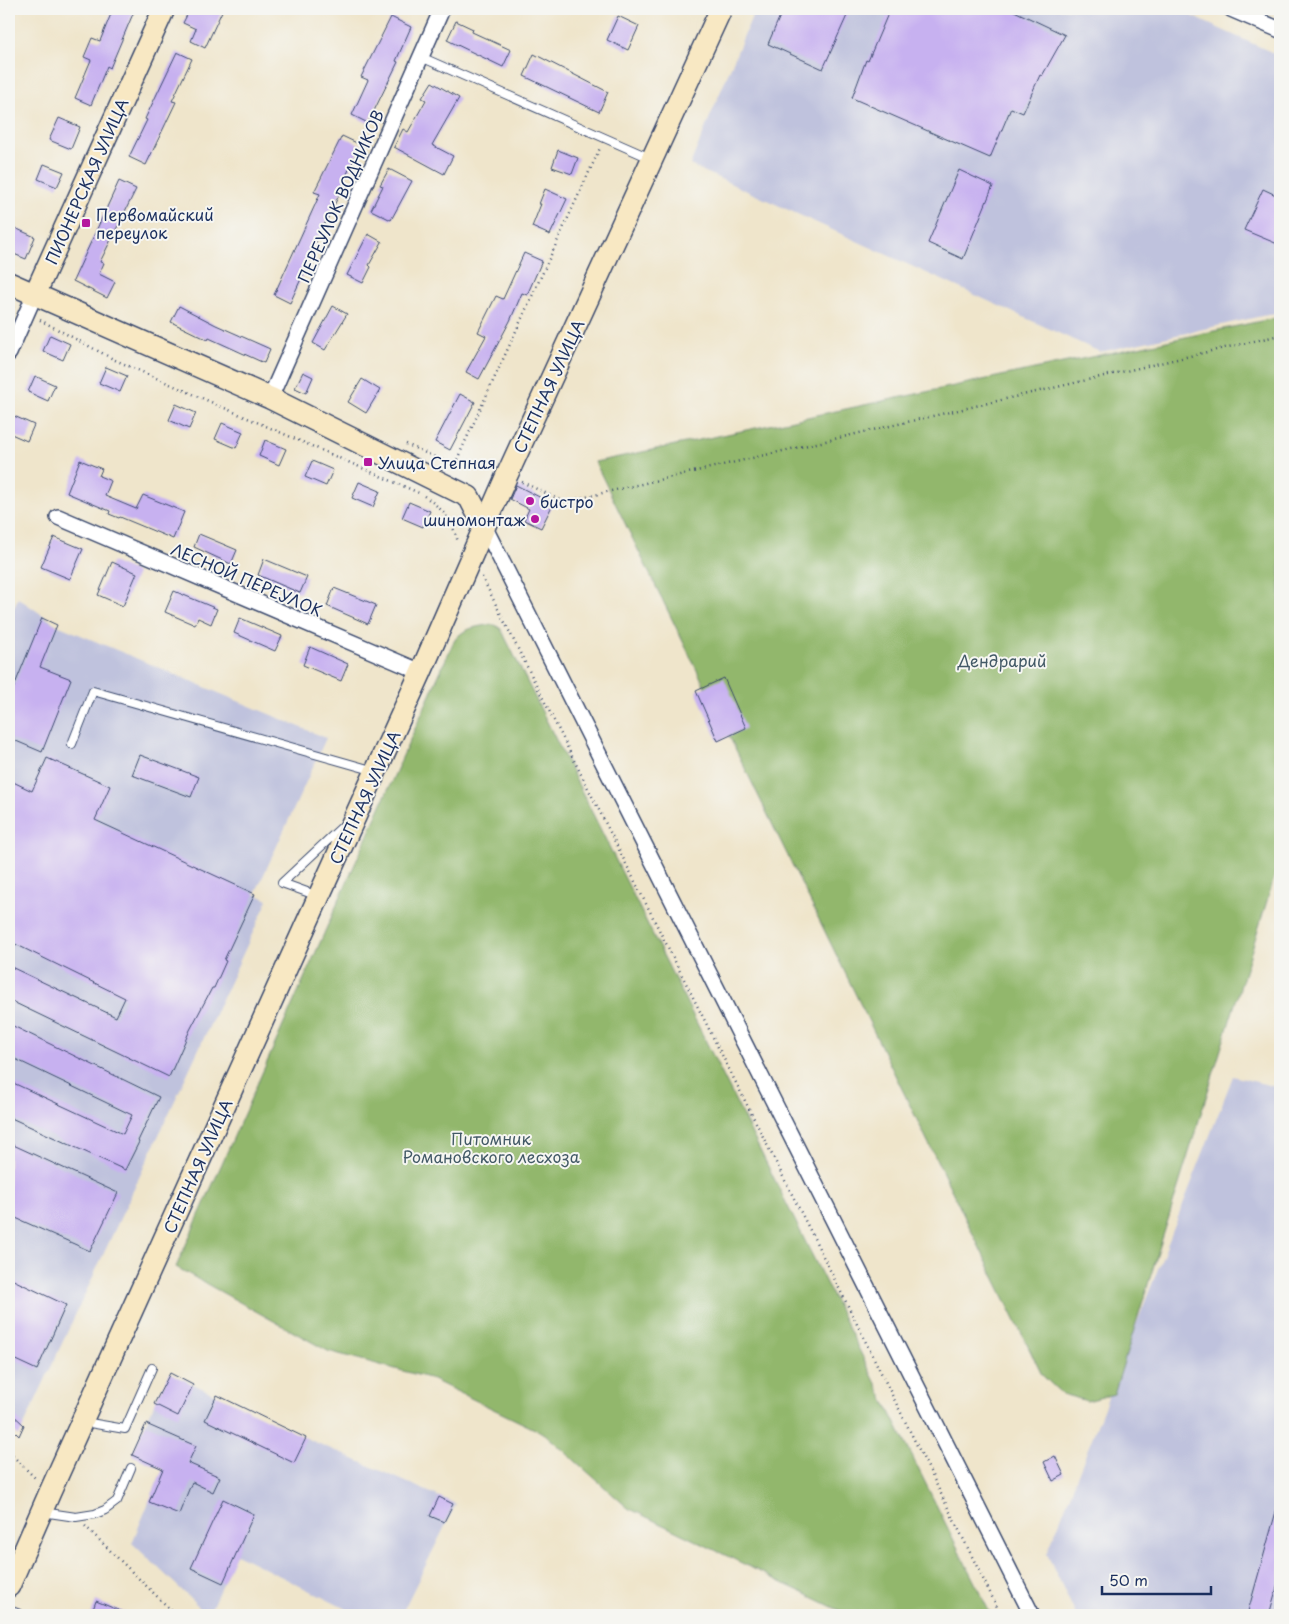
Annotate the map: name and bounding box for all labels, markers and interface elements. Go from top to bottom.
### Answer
street label: ПИОНЕРСКАЯ УЛИЦА [39,94,133,268]
street label: ПЕРЕУЛОК ВОДНИКОВ [291,106,389,286]
place label: Первомайский переулок [96,202,214,244]
marker: Первомайский переулок [80,217,92,229]
street label: СТЕПНАЯ УЛИЦА [506,315,590,457]
place label: Улица Степная [378,450,496,474]
marker: Улица Степная [362,456,374,468]
place label: бистро [540,489,594,513]
marker: бистро [524,495,536,507]
place label: шиномонтаж [423,507,525,531]
marker: шиномонтаж [529,513,541,525]
street label: ЛЕСНОЙ ПЕРЕУЛОК [168,536,326,622]
park label: Дендрарий [957,648,1046,672]
street label: СТЕПНАЯ УЛИЦА [322,726,406,868]
street label: СТЕПНАЯ УЛИЦА [157,1095,237,1237]
park label: Питомник Романовского лесхоза [402,1126,580,1168]
scale bar [1102,1564,1210,1596]
text: 50 m [1109,1568,1148,1591]

